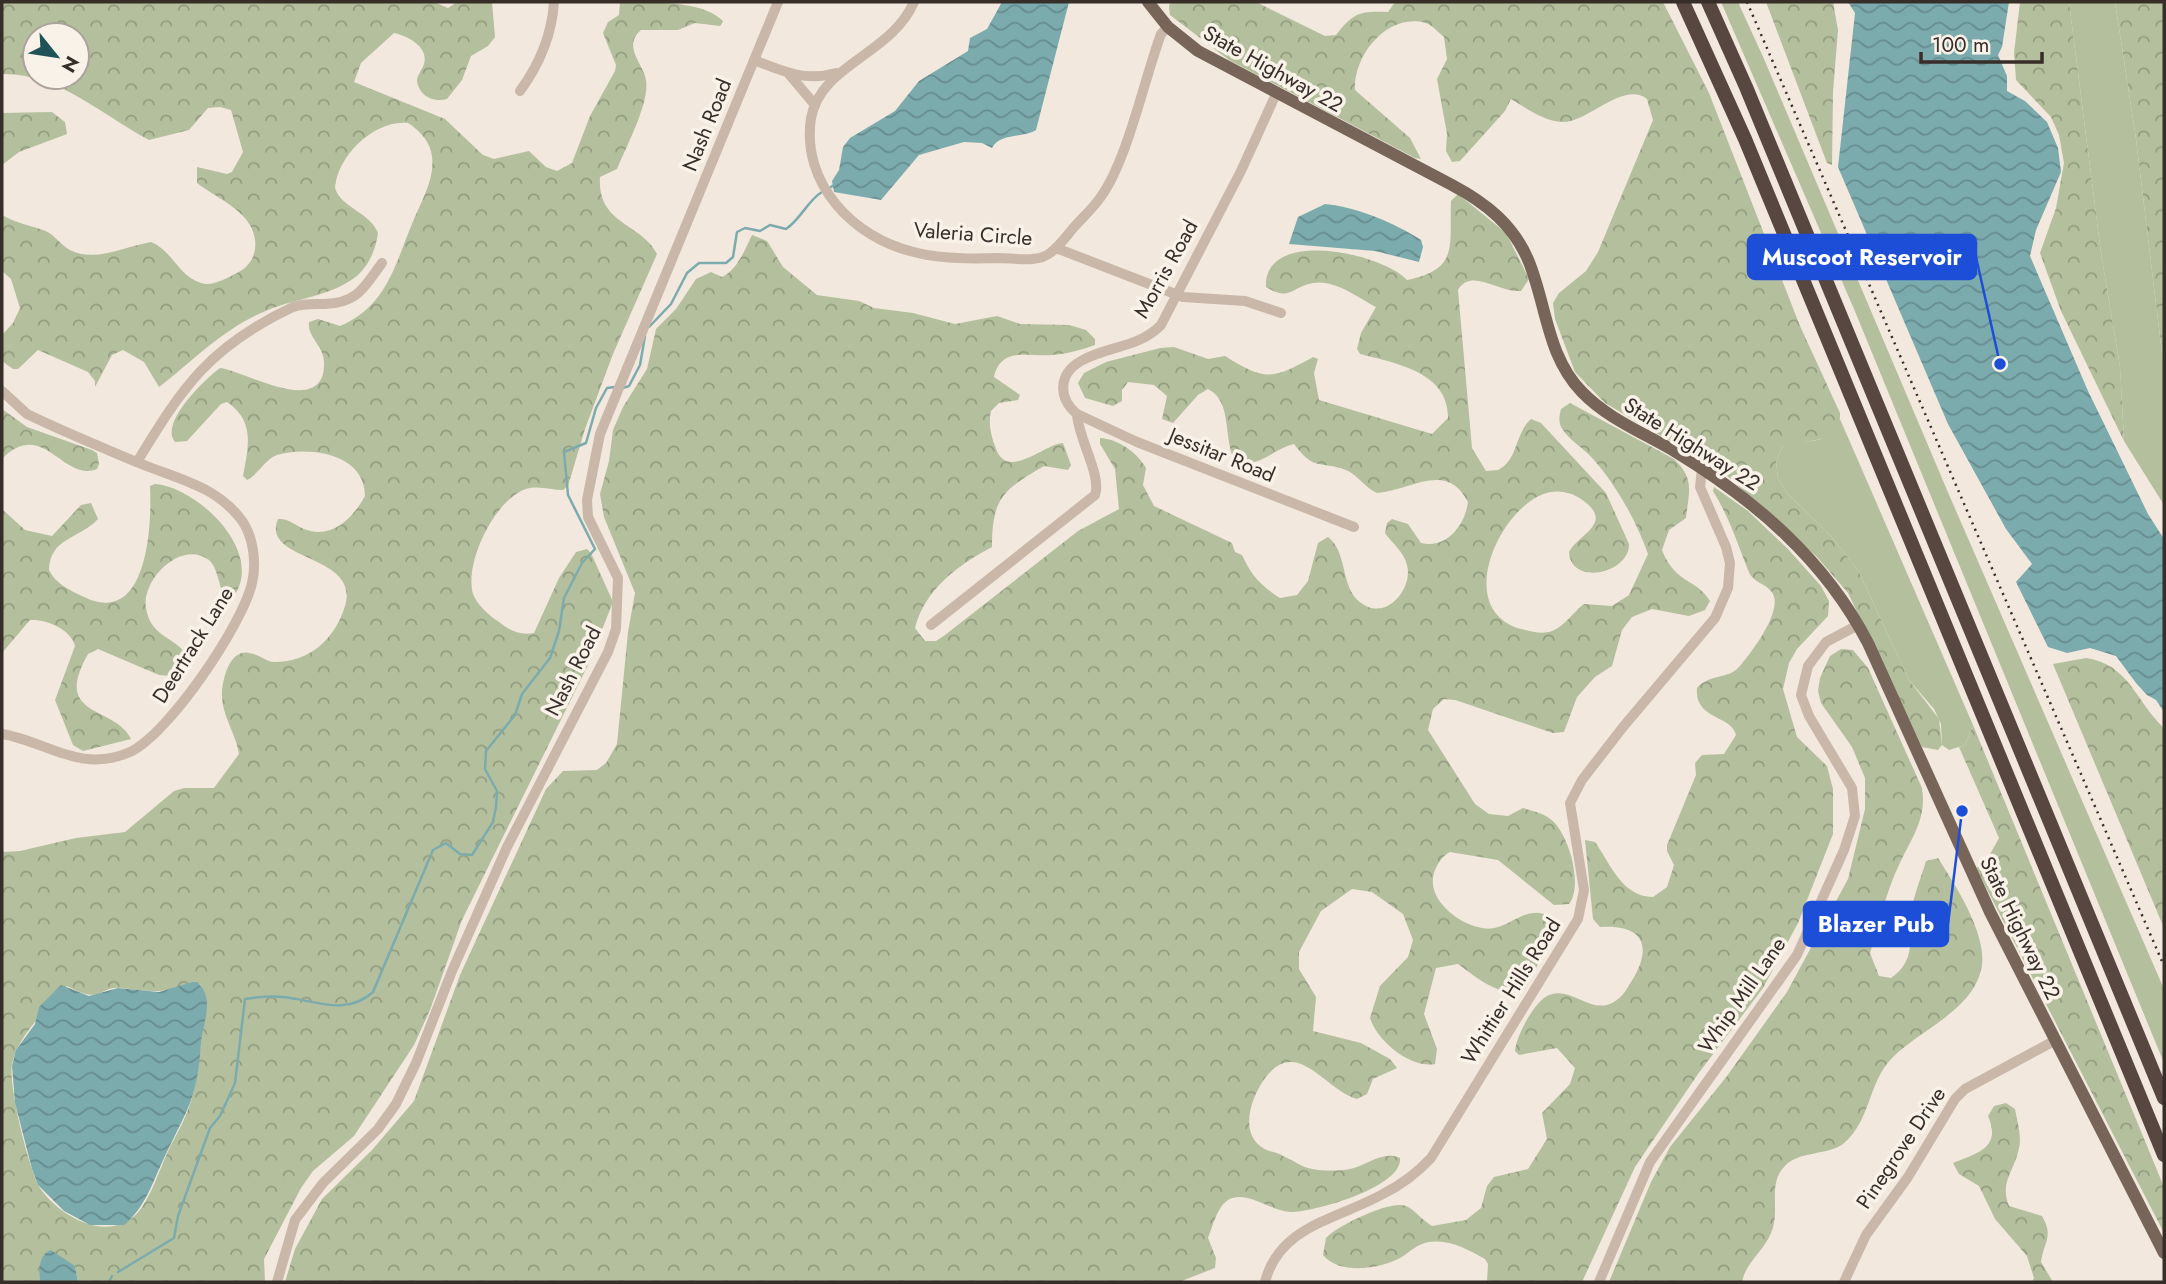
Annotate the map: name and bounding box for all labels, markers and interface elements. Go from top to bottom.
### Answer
street label: State Highway 22 [1198,18,1348,120]
north arrow [21,21,91,91]
scale bar [1921,21,2042,65]
text: 100 m [1932,30,1989,60]
text: N [55,51,86,78]
street label: Nash Road [675,74,739,176]
street label: Morris Road [1127,214,1205,324]
street label: Valeria Circle [913,215,1034,253]
callout: Muscoot Reservoir [1748,235,1976,279]
text: Muscoot Reservoir [1762,240,1963,274]
street label: State Highway 22 [1618,390,1766,498]
street label: Jessitar Road [1162,419,1280,490]
street label: Deertrack Lane [145,581,241,709]
street label: Nash Road [538,621,608,721]
street label: State Highway 22 [1972,851,2068,1005]
callout: Blazer Pub [1804,902,1948,946]
text: Blazer Pub [1818,907,1934,941]
street label: Whittier Hills Road [1454,912,1568,1070]
street label: Whip Mill Lane [1691,931,1793,1059]
street label: Pinegrove Drive [1849,1081,1953,1215]

